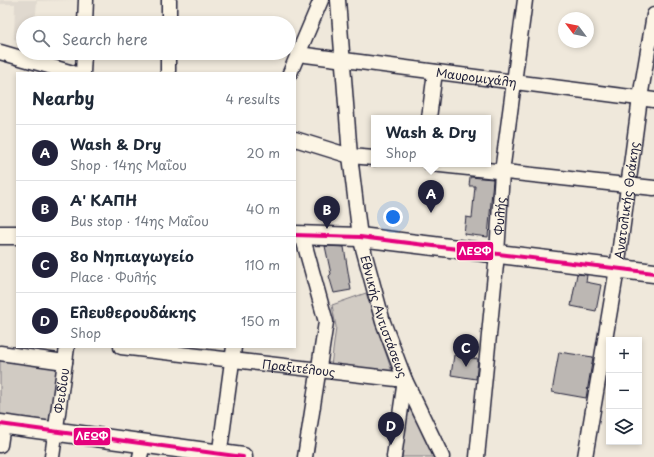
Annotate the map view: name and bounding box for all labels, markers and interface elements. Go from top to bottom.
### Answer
north arrow [558,12,594,48]
search box [16,16,296,60]
icon: search [30,27,52,49]
text: Search here [62,27,148,50]
street label: Μαυρομιχάλη [435,63,518,91]
text: Nearby [32,85,94,111]
text: 4 results [226,89,280,108]
popup [371,115,491,167]
text: Wash & Dry [385,120,477,143]
text: Wash & Dry [70,132,161,155]
street label: Ανατολικής Θράκης [609,140,643,260]
text: A [40,143,50,162]
text: 20 m [246,143,280,162]
text: Shop [385,143,416,162]
text: Shop · 14ης Μαΐου [70,155,187,174]
pin: A [418,180,444,213]
text: Α' ΚΑΠΗ [70,188,137,211]
pin: B [314,196,340,229]
street label: Φυλής [489,196,509,236]
text: B [41,199,49,218]
text: 40 m [246,199,280,218]
your location [383,207,403,227]
text: Bus stop · 14ης Μαΐου [70,211,209,230]
line badge: ΛΕΩΦ [456,241,494,261]
text: ΛΕΩΦ [459,242,492,259]
text: 8ο Νηπιαγωγείο [70,244,194,267]
street label: Εθνικής Αντιστάσεως [356,253,412,380]
text: C [40,255,50,274]
text: 110 m [245,255,280,274]
text: Place · Φυλής [70,267,157,286]
text: Ελευθερουδάκης [70,300,196,323]
text: D [40,311,50,330]
text: 150 m [241,311,280,330]
text: Shop [70,323,101,342]
pin: C [453,334,479,367]
map controls [606,337,642,445]
button: + [606,337,642,373]
street label: Πραξιτέλους [261,354,336,381]
street label: Φειδίου [49,367,73,414]
button: − [606,373,642,409]
button: layers [606,409,642,445]
pin: D [378,412,404,445]
line badge: ΛΕΩΦ [73,427,111,446]
text: ΛΕΩΦ [76,427,109,444]

